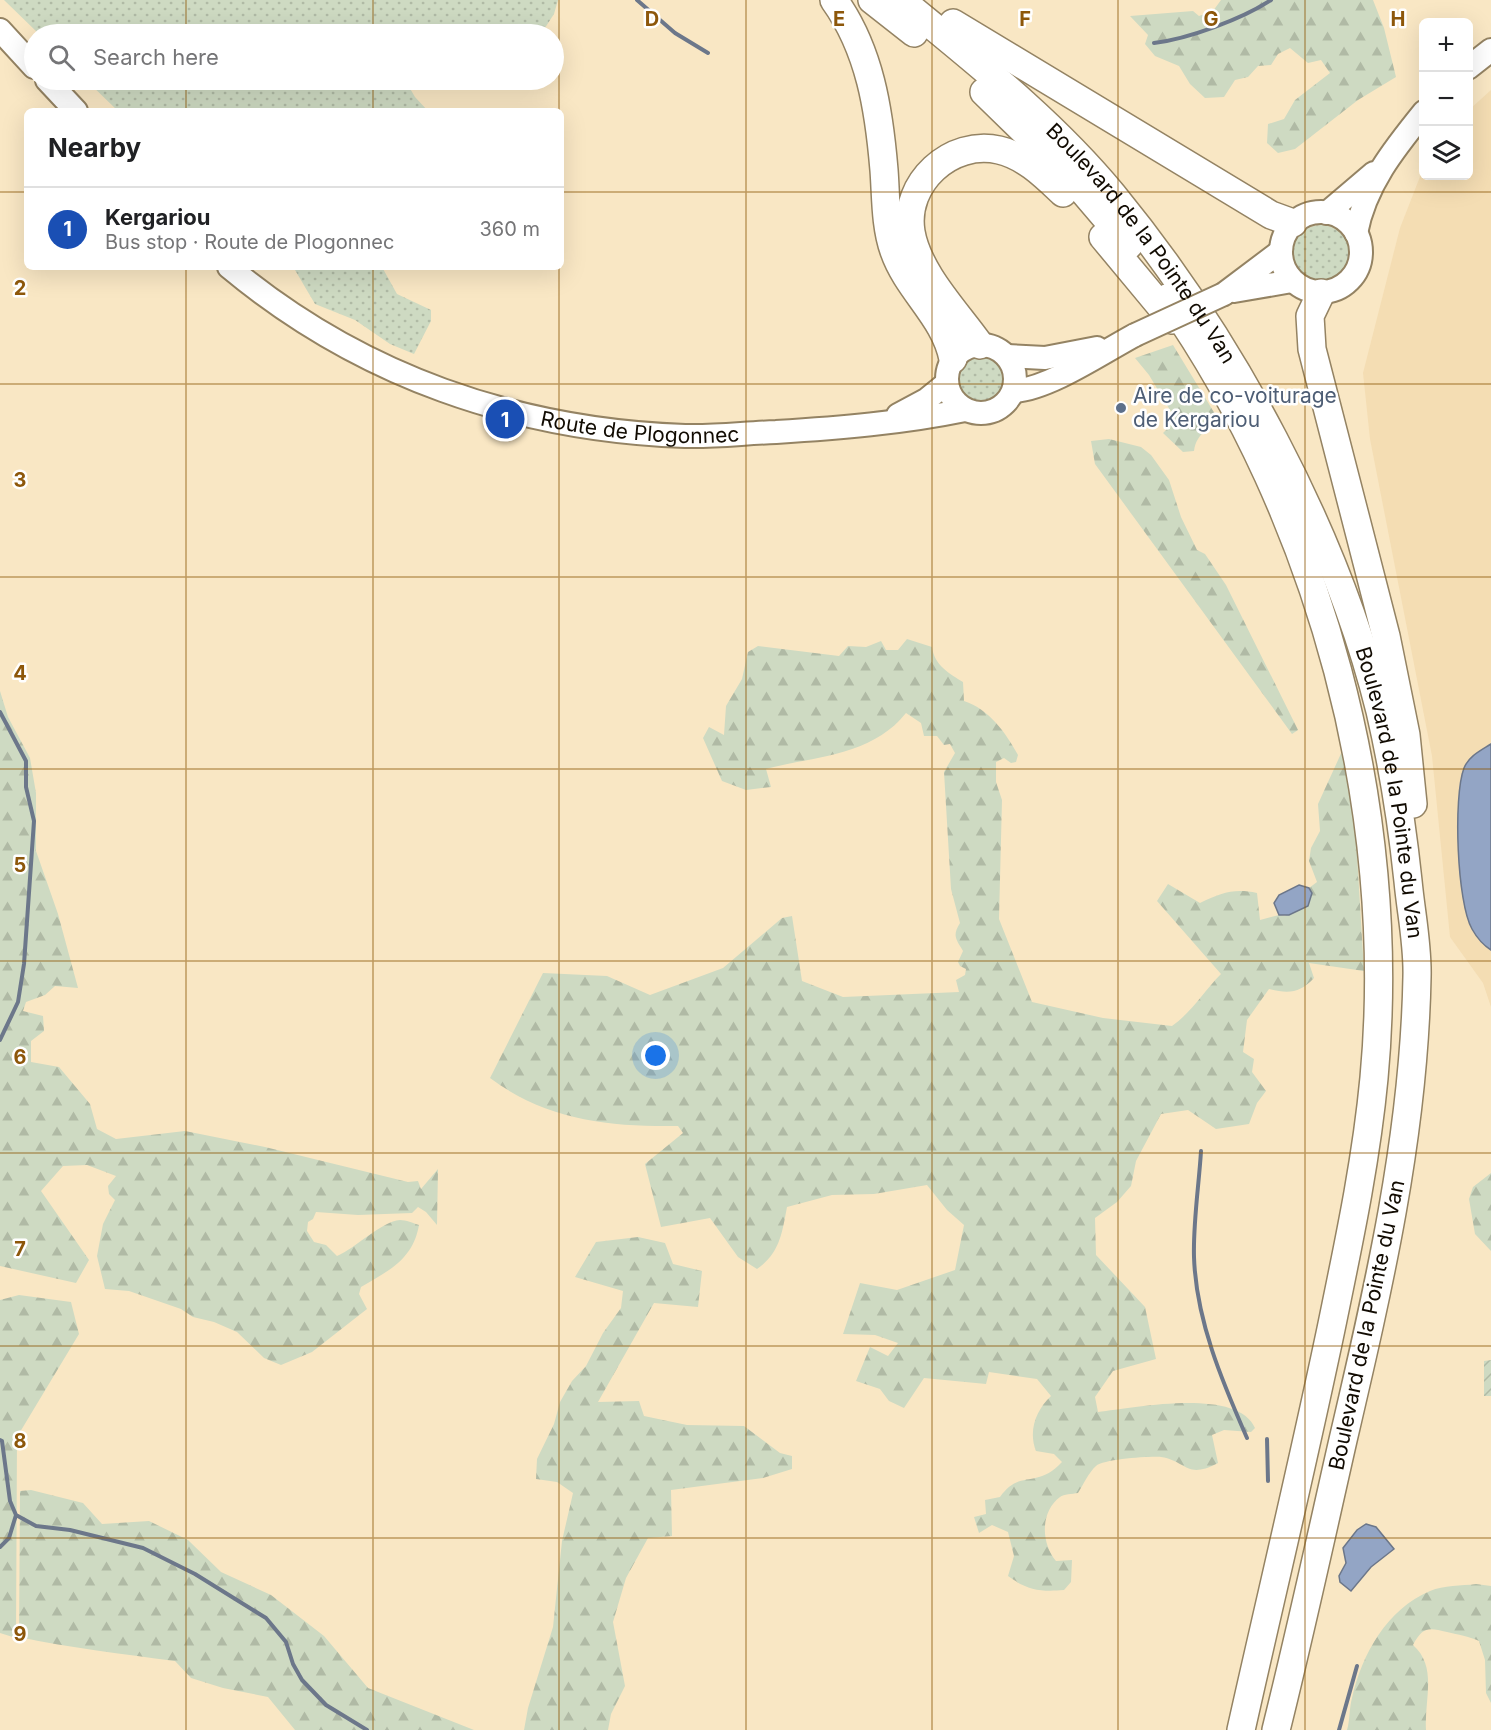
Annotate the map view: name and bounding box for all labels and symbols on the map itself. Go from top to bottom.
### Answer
text: D [645,7,659,31]
text: E [833,7,845,31]
text: F [1019,7,1031,31]
text: G [1203,7,1219,31]
text: H [1391,7,1405,31]
street label: Boulevard de la Pointe du Van [1041,118,1241,368]
text: 2 [14,276,26,300]
place label: Aire de co-voiturage de Kergariou [1133,383,1337,432]
pin: 1 [486,396,524,442]
marker: Aire de co-voiturage de Kergariou [1114,401,1128,415]
street label: Route de Plogonnec [538,406,740,448]
text: 3 [14,468,26,492]
street label: Boulevard de la Pointe du Van [1351,644,1428,940]
text: 4 [13,661,27,685]
text: 5 [14,853,26,877]
your location [641,1041,670,1070]
text: 6 [14,1045,27,1069]
street label: Boulevard de la Pointe du Van [1323,1177,1410,1472]
text: 7 [14,1237,26,1261]
text: 8 [13,1429,27,1453]
text: 9 [14,1622,27,1646]

